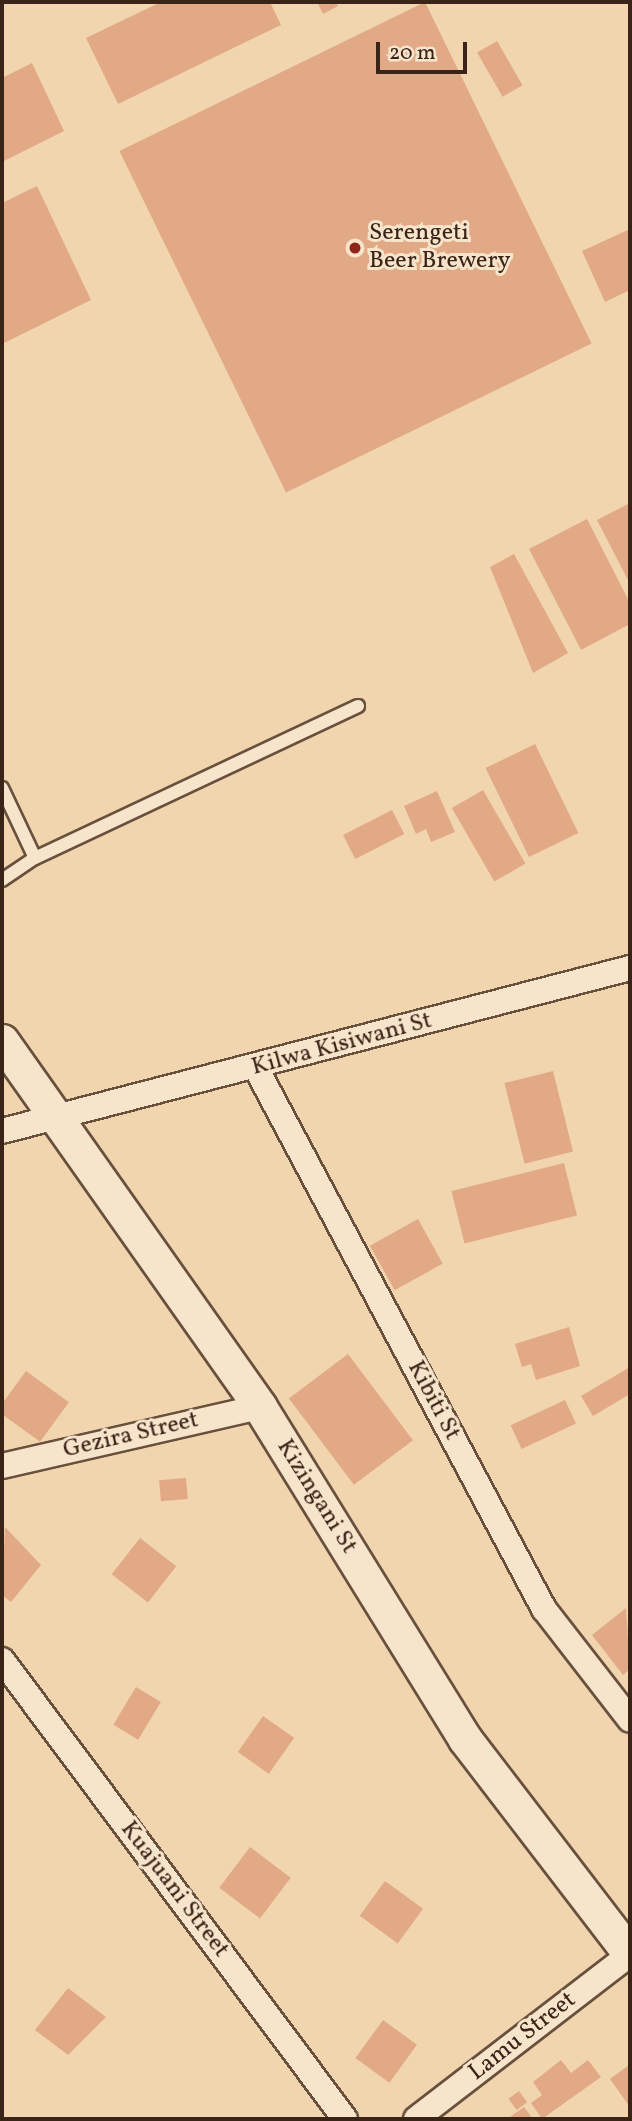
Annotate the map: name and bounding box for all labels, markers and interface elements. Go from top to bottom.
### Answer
scale bar [380,28,471,72]
text: 20 m [389,39,435,68]
place label: Serengeti Beer Brewery [369,220,510,276]
marker: Serengeti Beer Brewery [347,240,363,256]
street label: Kilwa Kisiwani St [249,1007,435,1083]
street label: Kibiti St [400,1356,466,1446]
street label: Gezira Street [61,1406,201,1466]
street label: Kizingani St [270,1435,362,1559]
street label: Kuajuani Street [113,1816,235,1964]
street label: Lamu Street [464,1986,582,2088]

